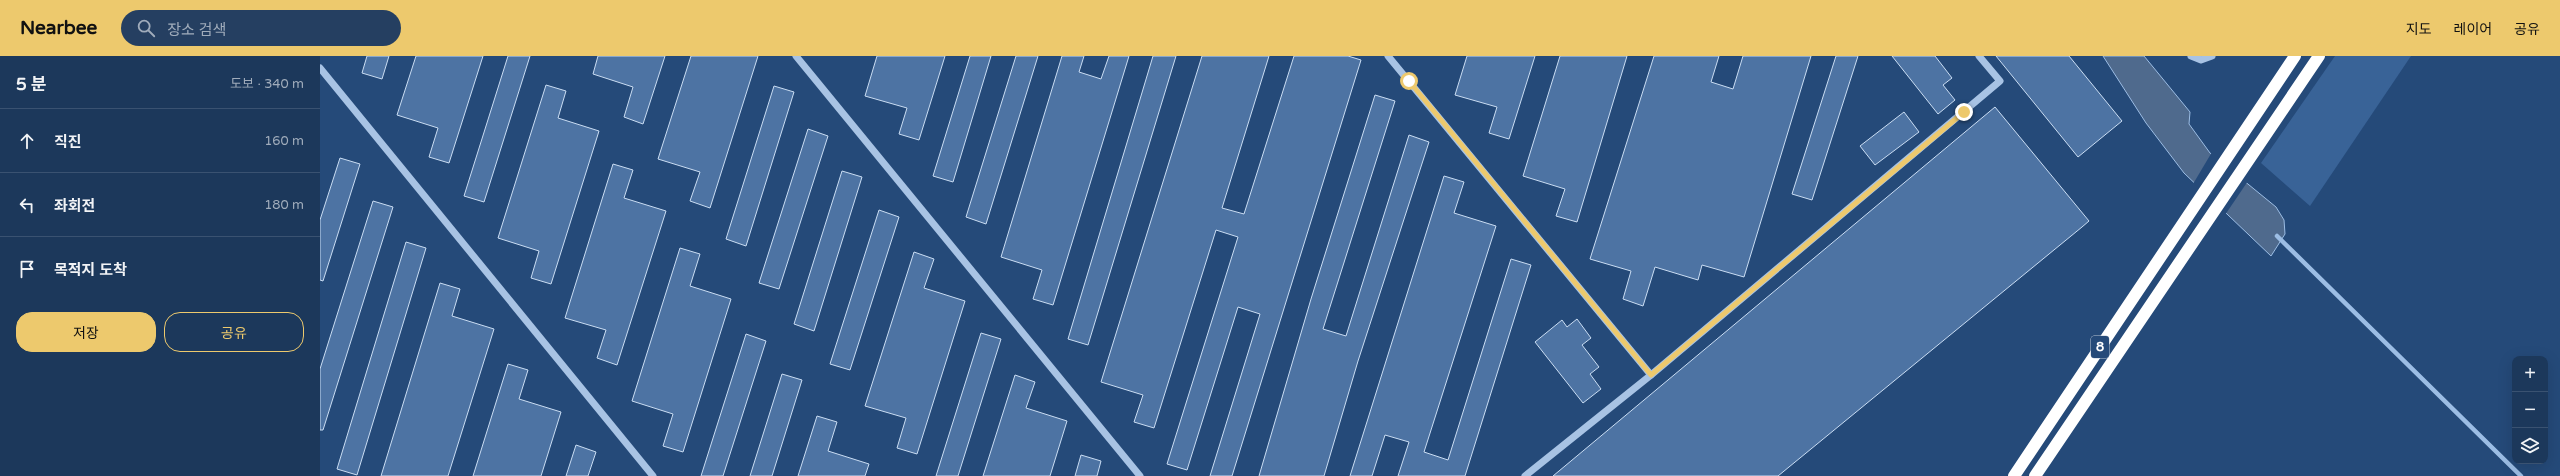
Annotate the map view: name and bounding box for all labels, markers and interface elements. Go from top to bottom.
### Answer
search box [121,10,401,46]
text: Nearbee [20,17,97,39]
icon: search [135,17,157,39]
text: 장소 검색 [167,21,226,39]
text: 지도 [2406,21,2432,38]
text: 레이어 [2454,21,2492,38]
text: 공유 [2514,21,2540,38]
route start [1400,72,1418,90]
text: 5 분 [16,74,47,95]
text: 도보 · 340 m [230,76,304,92]
route end [1955,103,1973,121]
icon: ahead [16,130,38,152]
text: 직진 [54,133,82,151]
text: 160 m [264,133,304,149]
icon: left [16,194,38,216]
text: 좌회전 [54,197,95,215]
text: 180 m [264,197,304,213]
icon: arrive [16,258,38,280]
text: 목적지 도착 [54,261,127,279]
button: 저장 [16,312,156,352]
button: 공유 [164,312,304,352]
road number: 8 [2091,336,2109,358]
map controls [2512,356,2548,464]
button: + [2512,356,2548,392]
button: − [2512,392,2548,428]
button: layers [2512,428,2548,464]

